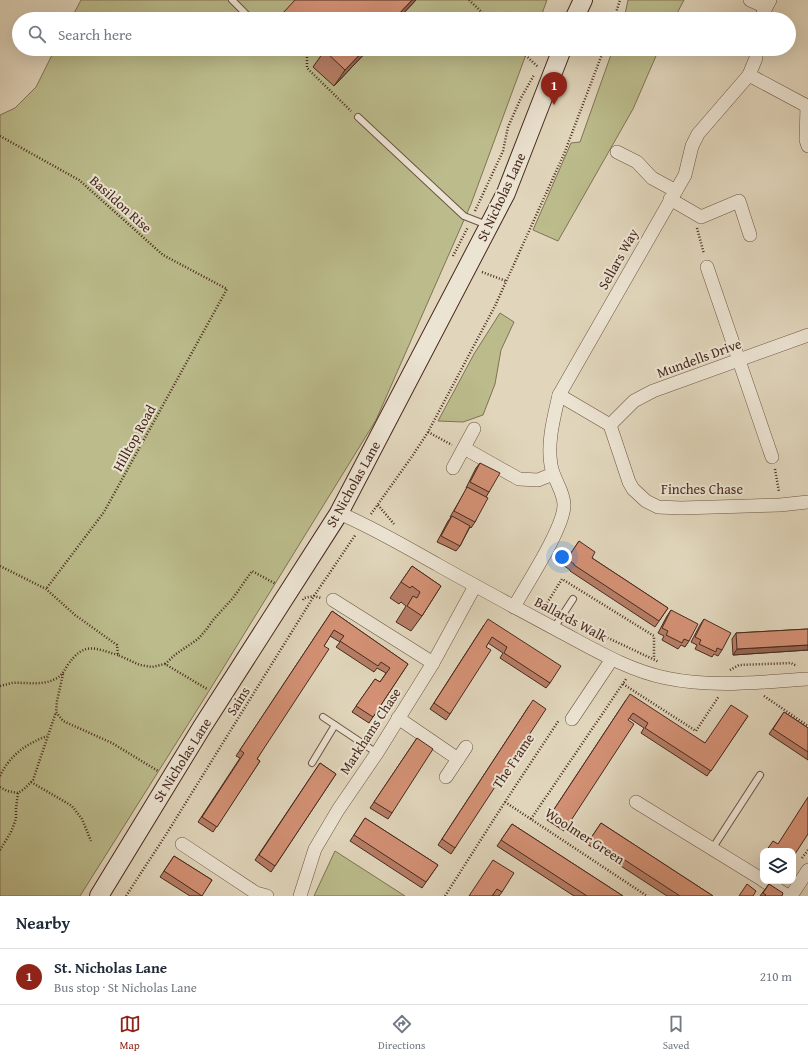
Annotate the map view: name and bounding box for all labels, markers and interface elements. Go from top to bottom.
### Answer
search box [12,12,796,56]
icon: search [26,23,48,45]
text: Search here [58,24,132,45]
pin: 1 [541,72,567,105]
street label: St Nicholas Lane [472,149,531,245]
street label: Basildon Rise [85,171,157,238]
street label: Sellars Way [593,225,643,293]
street label: Mundells Drive [654,333,745,383]
street label: Hilltop Road [108,401,161,475]
street label: St Nicholas Lane [321,437,385,531]
street label: Finches Chase [661,479,743,499]
your location [552,547,572,567]
street label: Ballards Walk [531,591,612,647]
street label: Sains [221,683,255,719]
street label: Markhams Chase [334,683,406,778]
street label: St Nicholas Lane [148,714,216,806]
street label: The Frame [487,729,539,792]
street label: Woolmer Green [541,803,629,869]
map controls [760,848,796,884]
button: layers [760,848,796,884]
text: Nearby [16,910,70,935]
text: St. Nicholas Lane [54,957,167,978]
text: 1 [26,967,32,986]
text: 210 m [760,967,792,986]
text: Bus stop · St Nicholas Lane [54,978,197,997]
tab: Map [119,1013,141,1053]
tab: Directions [378,1013,425,1053]
tab: Saved [663,1013,689,1053]

